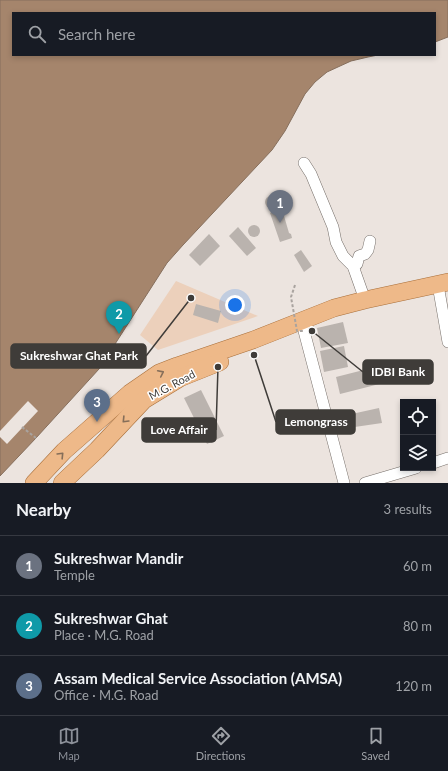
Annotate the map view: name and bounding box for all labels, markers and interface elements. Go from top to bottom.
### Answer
search box [12,12,436,56]
icon: search [26,23,48,45]
text: Search here [58,25,135,43]
pin: 1 [267,190,293,223]
your location [225,295,245,315]
pin: 2 [106,301,132,334]
callout: Sukreshwar Ghat Park [11,344,146,368]
text: Sukreshwar Ghat Park [20,348,139,363]
callout: IDBI Bank [363,360,433,384]
text: IDBI Bank [371,364,426,379]
street label: M.G. Road [146,367,197,402]
one-way arrow [157,370,164,378]
pin: 3 [84,389,110,422]
map controls [400,399,436,471]
button: locate [400,399,436,435]
callout: Lemongrass [276,410,355,434]
text: Lemongrass [284,414,348,429]
one-way arrow [122,415,130,423]
callout: Love Affair [142,418,216,442]
text: Love Affair [150,422,208,437]
button: layers [400,435,436,471]
one-way arrow [56,452,64,460]
text: Nearby [16,499,71,520]
text: 3 results [384,501,432,517]
text: Sukreshwar Mandir [54,549,183,567]
text: 1 [25,558,33,574]
text: 60 m [403,558,432,574]
text: Temple [54,567,95,583]
text: Sukreshwar Ghat [54,609,168,627]
text: 2 [25,618,33,634]
text: 80 m [403,618,432,634]
text: Place · M.G. Road [54,627,154,643]
text: Assam Medical Service Association (AMSA) [54,669,342,687]
text: 3 [25,678,33,694]
text: 120 m [395,678,432,694]
text: Office · M.G. Road [54,687,158,703]
tab: Map [58,725,80,762]
tab: Directions [196,725,245,762]
tab: Saved [361,725,390,762]

